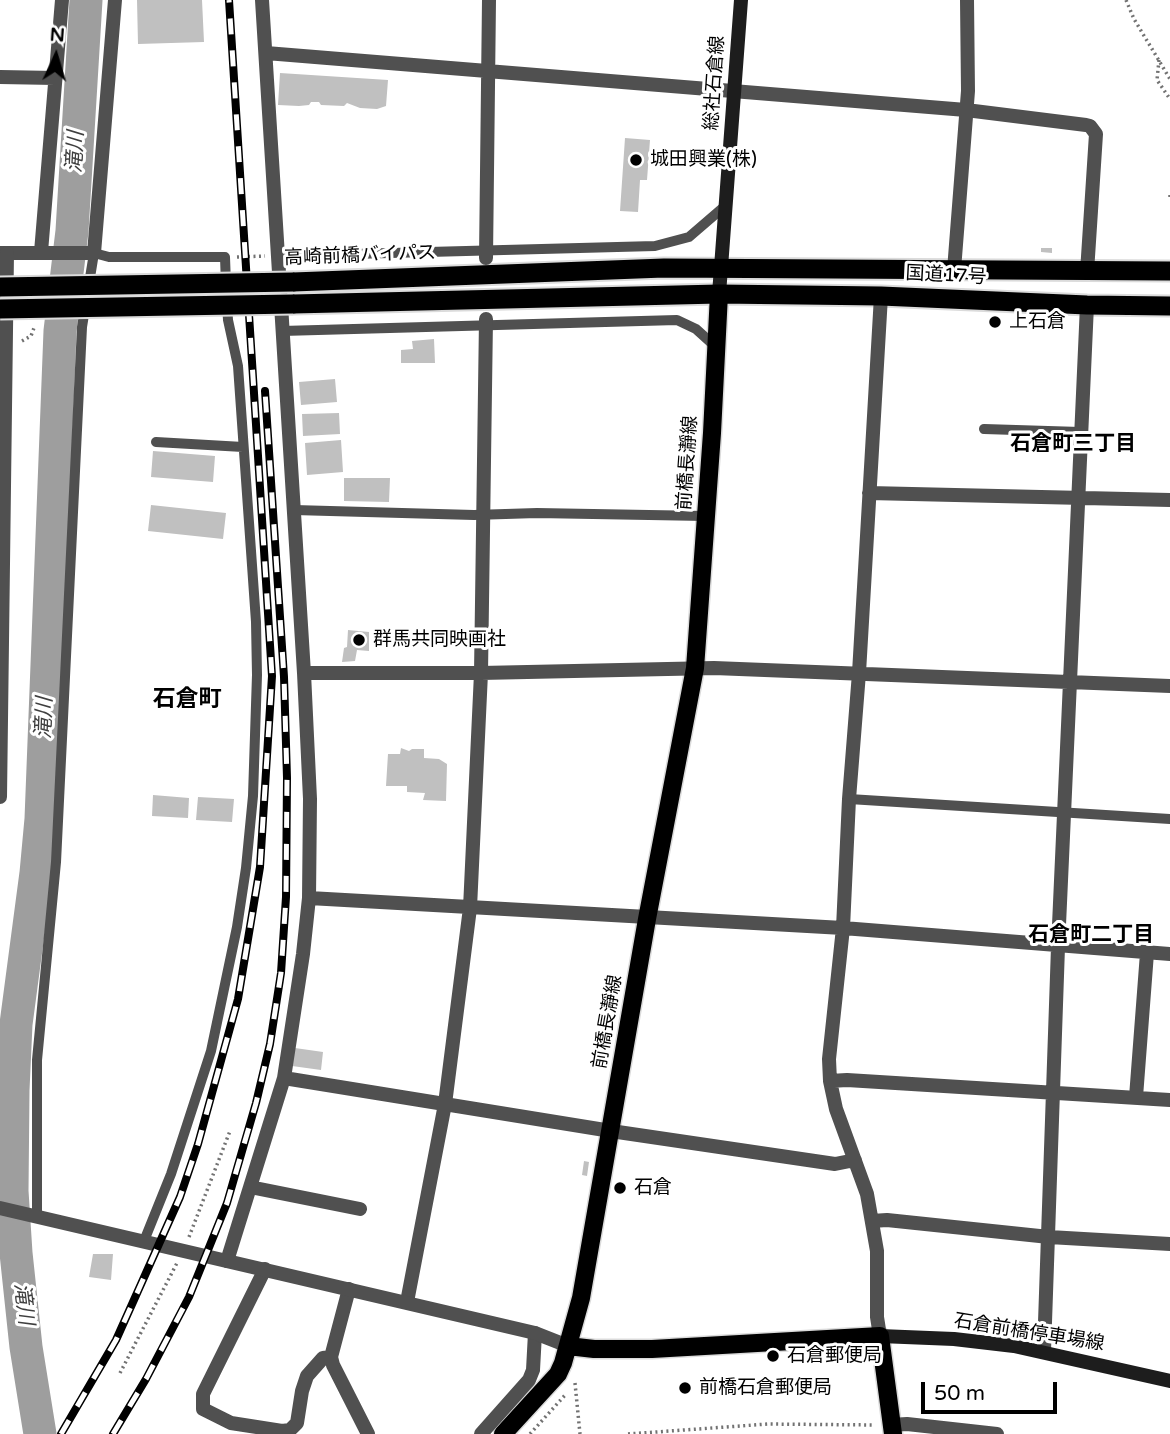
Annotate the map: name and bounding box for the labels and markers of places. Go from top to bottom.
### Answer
place label: 城田興業(株) [650,149,757,171]
marker: 城田興業(株) [628,152,644,168]
place label: 上石倉 [1009,311,1066,333]
marker: 上石倉 [987,314,1003,330]
place label: 群馬共同映画社 [373,629,506,651]
marker: 群馬共同映画社 [351,632,367,648]
place label: 石倉 [634,1177,672,1199]
marker: 石倉 [612,1180,628,1196]
place label: 石倉郵便局 [787,1345,882,1367]
marker: 石倉郵便局 [765,1348,781,1364]
place label: 前橋石倉郵便局 [699,1377,832,1399]
marker: 前橋石倉郵便局 [677,1380,693,1396]

